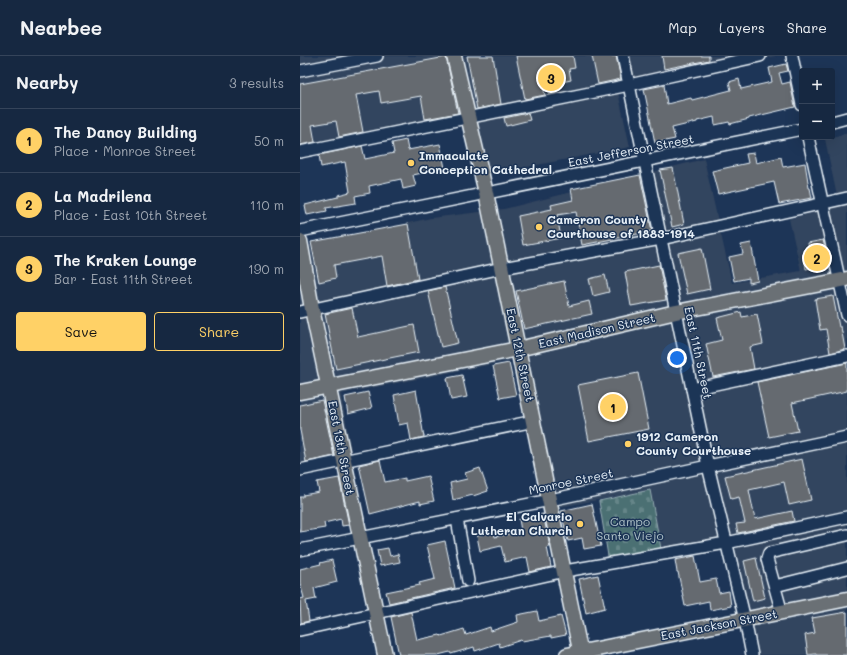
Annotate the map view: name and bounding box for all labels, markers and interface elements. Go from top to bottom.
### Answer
text: Nearbee [20,15,102,40]
text: Map [668,18,697,37]
text: Layers [719,18,765,37]
text: Share [787,18,827,37]
pin: 3 [538,63,564,93]
map controls [799,68,835,140]
button: + [799,68,835,104]
text: Nearby [16,71,78,93]
text: 3 results [229,74,284,91]
button: − [799,104,835,140]
text: The Dancy Building [54,122,197,142]
street label: East Jefferson Street [567,130,695,170]
text: 1 [26,132,32,149]
text: 50 m [254,132,284,149]
text: Place · Monroe Street [54,142,196,159]
place label: Immaculate Conception Cathedral [419,147,552,177]
marker: Immaculate Conception Cathedral [406,158,416,168]
text: La Madrilena [54,186,152,206]
text: 2 [25,196,33,213]
text: 110 m [250,196,284,213]
text: Place · East 10th Street [54,206,207,223]
place label: Cameron County Courthouse of 1883-1914 [547,211,695,241]
marker: Cameron County Courthouse of 1883-1914 [534,222,544,232]
pin: 2 [804,243,830,273]
text: The Kraken Lounge [54,250,197,270]
text: 3 [25,260,33,277]
text: 190 m [248,260,284,277]
text: Bar · East 11th Street [54,270,193,287]
street label: East 11th Street [681,305,717,400]
street label: East 12th Street [503,306,539,403]
street label: East Madison Street [537,309,657,351]
button: Save [16,312,146,351]
button: Share [154,312,284,351]
your location [667,348,687,368]
pin: 1 [600,392,626,422]
street label: East 13th Street [325,399,359,496]
place label: 1912 Cameron County Courthouse [636,428,751,458]
marker: 1912 Cameron County Courthouse [623,439,633,449]
street label: Monroe Street [527,464,614,498]
place label: El Calvario Lutheran Church [471,508,572,538]
park label: Campo Santo Viejo [596,513,664,543]
marker: El Calvario Lutheran Church [575,519,585,529]
street label: East Jackson Street [659,605,778,643]

